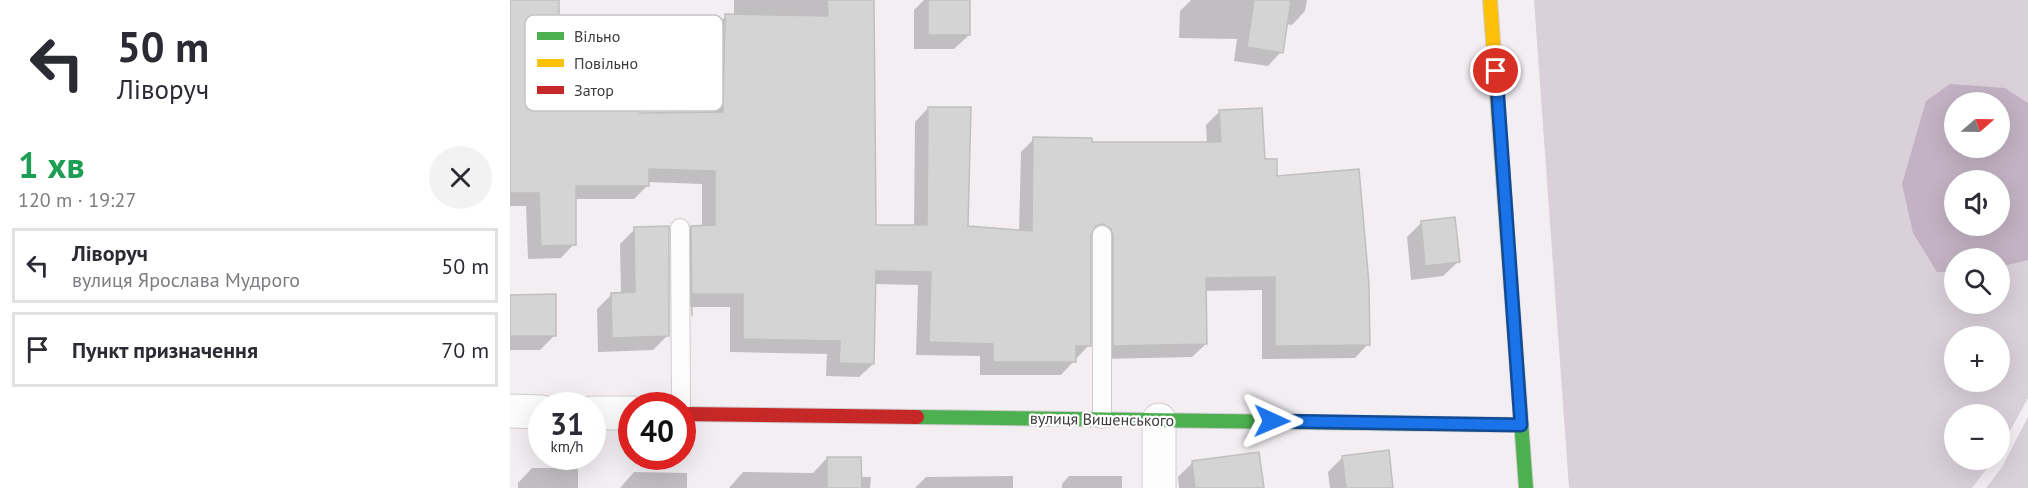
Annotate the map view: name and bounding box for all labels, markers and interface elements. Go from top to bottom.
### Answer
legend [525,15,723,111]
text: 50 m [117,19,209,74]
icon: left [18,24,96,102]
text: Вільно [574,26,620,46]
pin [1470,45,1521,96]
text: Повільно [574,53,638,73]
icon: arrive [1479,54,1512,87]
text: Ліворуч [117,72,209,106]
text: Затор [574,80,614,100]
north arrow [1944,92,2010,158]
map controls [1944,92,2010,470]
text: 1 хв [18,141,85,188]
button: close [429,146,492,209]
button: sound [1944,170,2010,236]
text: 120 m · 19:27 [18,187,136,213]
text: Ліворуч [72,239,148,267]
button: search [1944,248,2010,314]
icon: left [21,249,54,282]
text: 50 m [441,252,489,280]
text: вулиця Ярослава Мудрого [72,267,300,293]
button: + [1944,326,2010,392]
icon: arrive [21,333,54,366]
text: Пункт призначення [72,336,258,364]
text: 70 m [441,336,489,364]
position arrow [1240,389,1304,453]
speed limit sign: 40 [618,392,696,470]
text: 31 [550,404,584,443]
button: − [1944,404,2010,470]
street label: вулиця Вишенського [1030,408,1174,430]
text: km/h [551,437,583,456]

